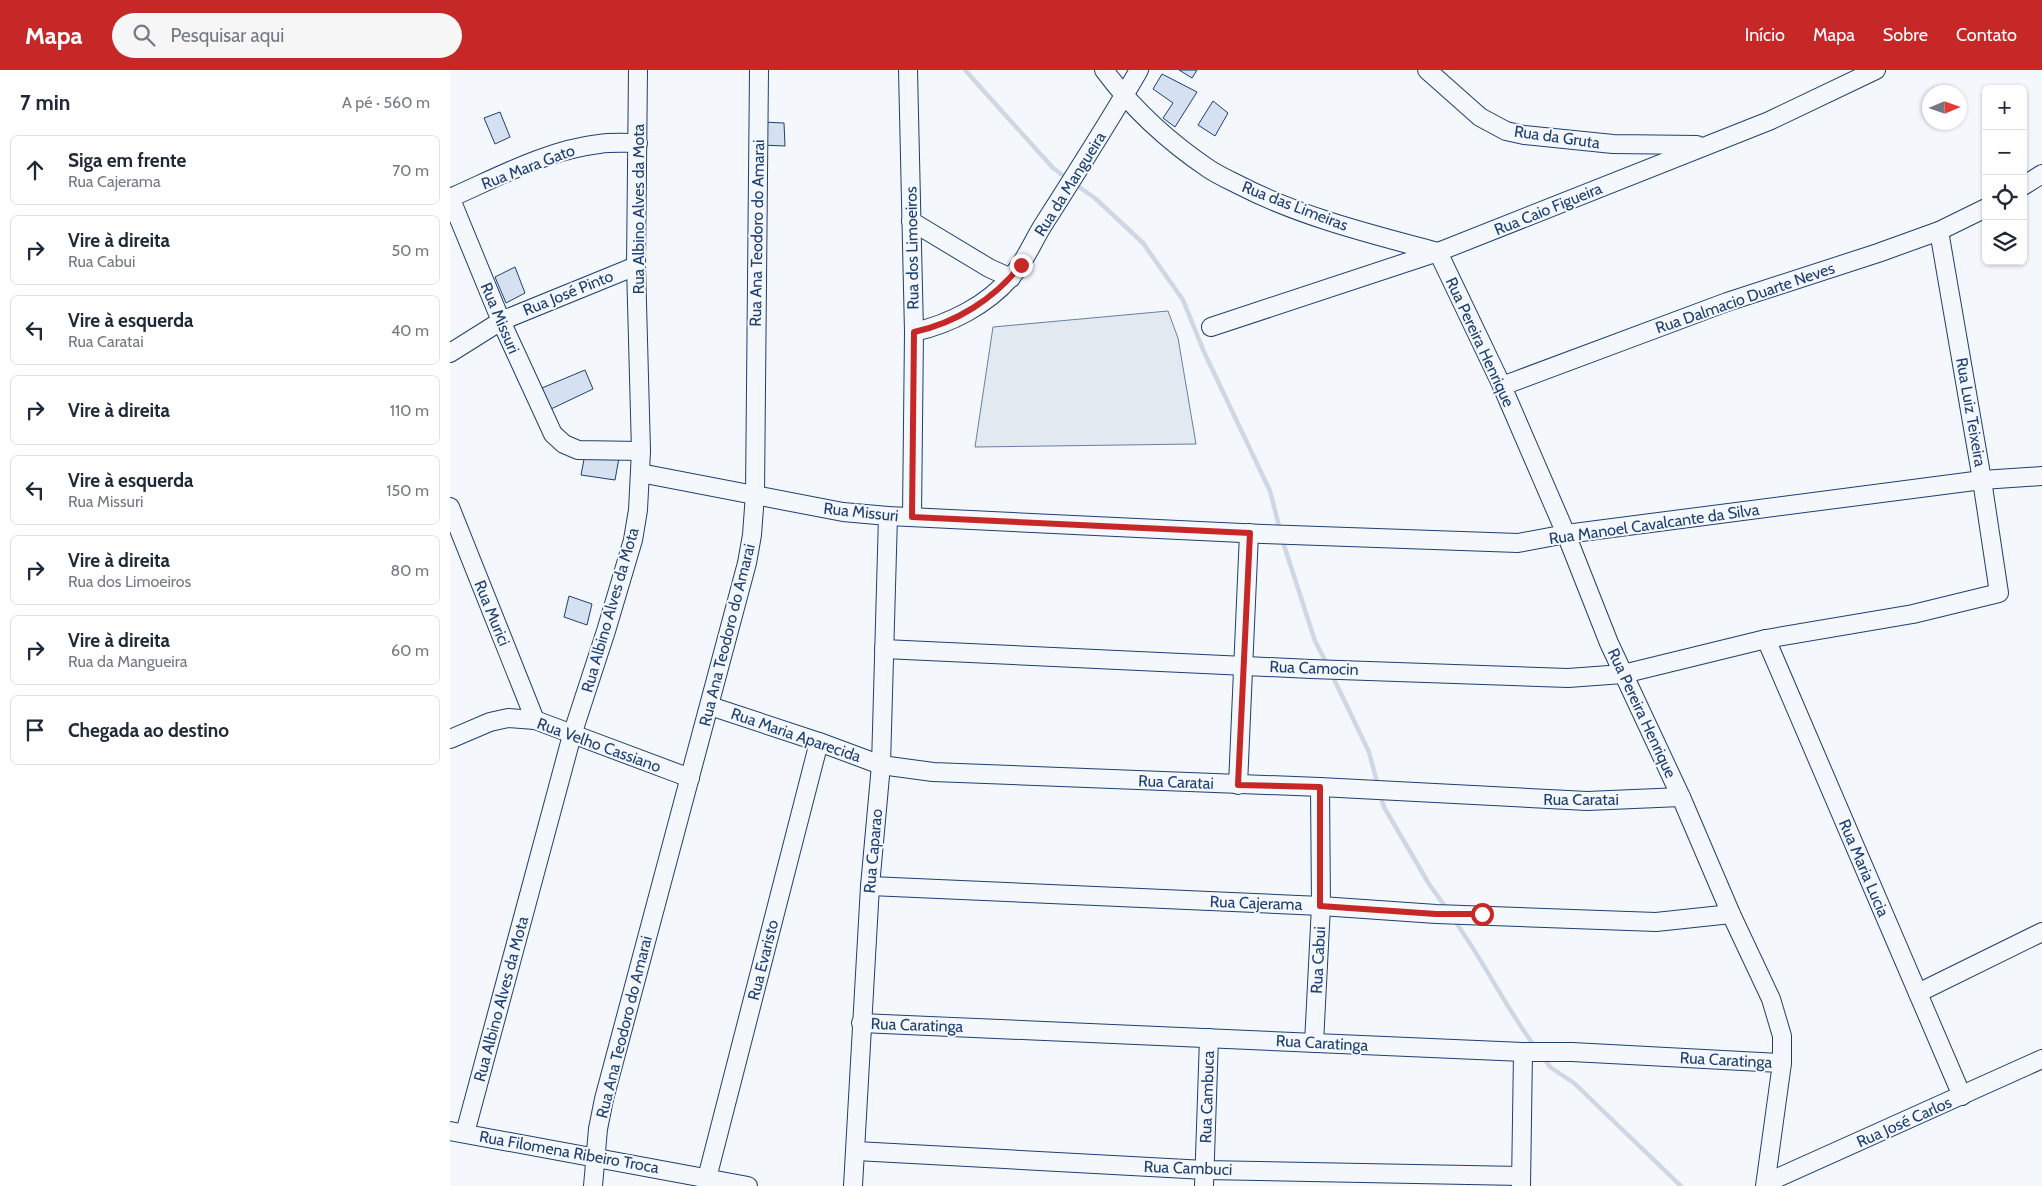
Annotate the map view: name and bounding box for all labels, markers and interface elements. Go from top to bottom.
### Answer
search box [112,13,462,58]
text: Mapa [25,21,82,50]
icon: search [130,21,158,49]
text: Pesquisar aqui [170,24,284,47]
text: Início [1745,24,1785,46]
text: Mapa [1813,24,1855,46]
text: Sobre [1883,24,1928,46]
text: Contato [1956,24,2017,46]
north arrow [1922,85,1967,130]
map controls [1982,85,2027,265]
button: + [1982,85,2027,130]
text: 7 min [20,90,70,115]
text: A pé · 560 m [342,93,430,112]
street label: Rua da Gruta [1513,122,1601,152]
street label: Rua Albino Alves da Mota [629,123,648,294]
street label: Rua da Mangueira [1030,128,1110,240]
button: − [1982,130,2027,175]
street label: Rua Ana Teodoro do Amarai [746,139,768,327]
street label: Rua Mara Gato [479,140,577,193]
text: Siga em frente [68,149,186,172]
icon: ahead [21,156,49,184]
text: 70 m [392,161,429,180]
text: Rua Cajerama [68,172,161,191]
button: locate [1982,175,2027,220]
street label: Rua das Limeiras [1239,177,1351,235]
street label: Rua Caio Figueira [1491,179,1605,239]
street label: Rua dos Limoeiros [901,186,923,310]
button: layers [1982,220,2027,265]
text: Vire à direita [68,229,170,252]
icon: right [21,236,49,264]
text: 50 m [392,241,429,260]
text: Rua Cabui [68,252,135,271]
route end [1010,254,1033,277]
street label: Rua Dalmacio Duarte Neves [1653,258,1837,338]
street label: Rua José Pinto [520,266,616,320]
street label: Rua Pereira Henrique [1442,274,1518,410]
street label: Rua Missuri [477,280,523,356]
text: Vire à esquerda [68,309,194,332]
icon: left [21,316,49,344]
text: 40 m [391,321,429,340]
text: Rua Caratai [68,332,144,351]
street label: Rua Luiz Teixeira [1952,356,1990,468]
icon: right [21,396,49,424]
text: Vire à direita [68,399,170,422]
text: 110 m [390,401,429,420]
text: Vire à esquerda [68,469,194,492]
icon: left [21,476,49,504]
text: 150 m [386,481,429,500]
text: Rua Missuri [68,492,143,511]
street label: Rua Missuri [822,499,900,525]
street label: Rua Manoel Cavalcante da Silva [1548,500,1761,548]
street label: Rua Albino Alves da Mota [577,525,643,695]
street label: Rua Ana Teodoro do Amarai [695,542,759,728]
text: Vire à direita [68,549,170,572]
icon: right [21,556,49,584]
text: 80 m [391,561,429,580]
text: Rua dos Limoeiros [68,572,191,591]
street label: Rua Murici [470,577,514,649]
text: Vire à direita [68,629,170,652]
icon: right [21,636,49,664]
text: 60 m [391,641,429,660]
street label: Rua Pereira Henrique [1604,645,1680,781]
text: Rua da Mangueira [68,652,187,671]
street label: Rua Camocin [1269,657,1359,679]
street label: Rua Maria Aparecida [729,704,864,766]
street label: Rua Velho Cassiano [534,714,664,776]
icon: arrive [21,716,49,744]
text: Chegada ao destino [68,719,229,742]
street label: Rua Caratai [1138,771,1214,793]
street label: Rua Caratai [1543,790,1619,809]
street label: Rua Caparao [860,808,886,894]
street label: Rua Maria Lucia [1835,816,1893,920]
street label: Rua Cajerama [1209,892,1303,914]
route start [1471,903,1494,926]
street label: Rua Albino Alves da Mota [470,914,532,1084]
street label: Rua Evaristo [744,918,782,1002]
street label: Rua Cabui [1307,926,1329,994]
street label: Rua Ana Teodoro do Amarai [592,934,656,1120]
street label: Rua Caratinga [870,1014,964,1036]
street label: Rua Caratinga [1275,1031,1369,1055]
street label: Rua Caratinga [1679,1048,1773,1072]
street label: Rua Cambuca [1196,1050,1218,1144]
street label: Rua José Carlos [1854,1092,1955,1151]
street label: Rua Filomena Ribeiro Troca [478,1127,661,1177]
street label: Rua Cambuci [1143,1157,1233,1179]

